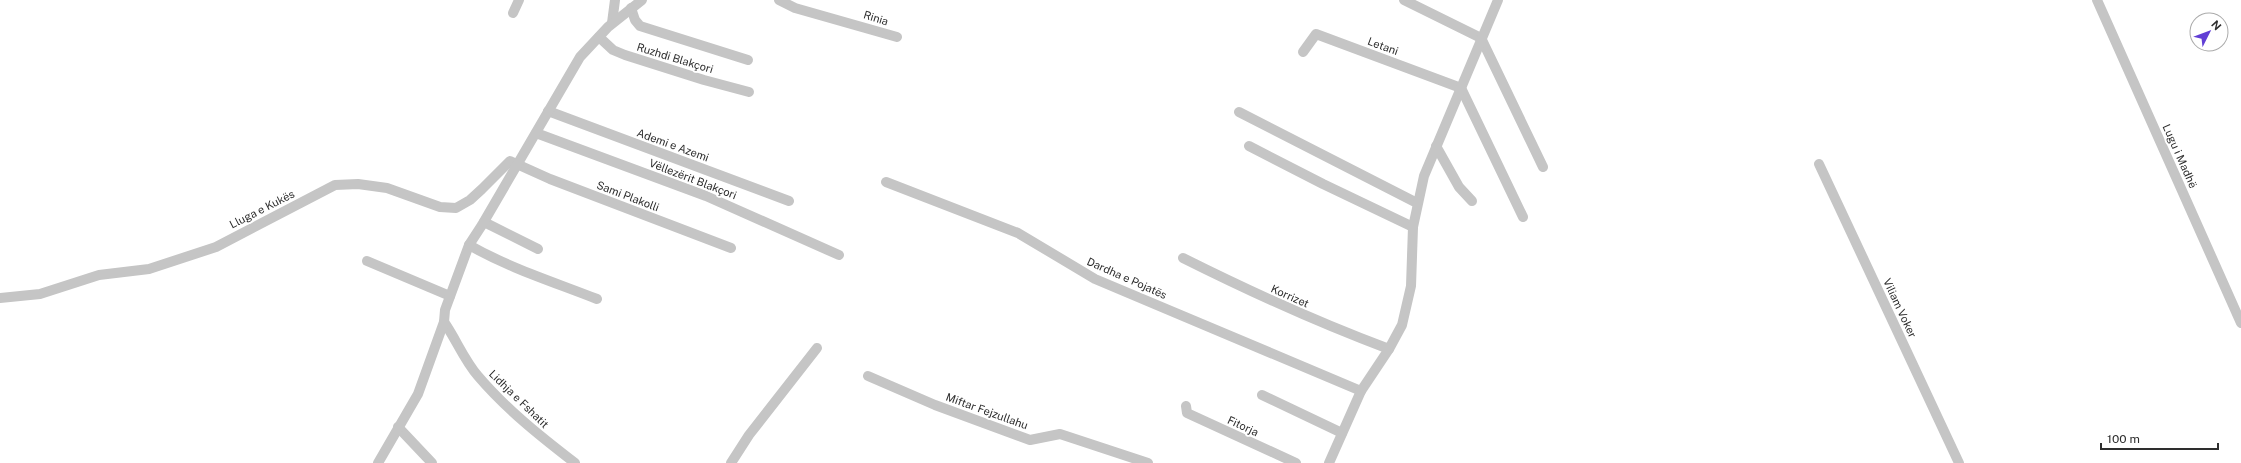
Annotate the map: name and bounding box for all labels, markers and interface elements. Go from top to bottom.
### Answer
street label: Rinia [862,9,890,27]
north arrow [2189,12,2229,52]
text: N [2209,18,2224,33]
street label: Letani [1366,35,1400,57]
street label: Ruzhdi Blakçori [635,41,715,76]
street label: Lugu i Madhë [2161,122,2199,190]
street label: Ademi e Azemi [635,126,711,164]
street label: Vëllezërit Blakçori [647,157,738,202]
street label: Sami Plakolli [595,179,661,213]
street label: Lluga e Kukës [228,187,297,231]
street label: Dardha e Pojatës [1085,255,1169,301]
street label: Viliam Voker [1881,277,1919,339]
street label: Korrizet [1269,282,1311,310]
street label: Lidhja e Fshatit [487,368,551,430]
street label: Miftar Fejzullahu [944,391,1030,431]
street label: Fitorja [1226,414,1260,438]
scale bar [2101,425,2218,451]
text: 100 m [2107,432,2140,446]

